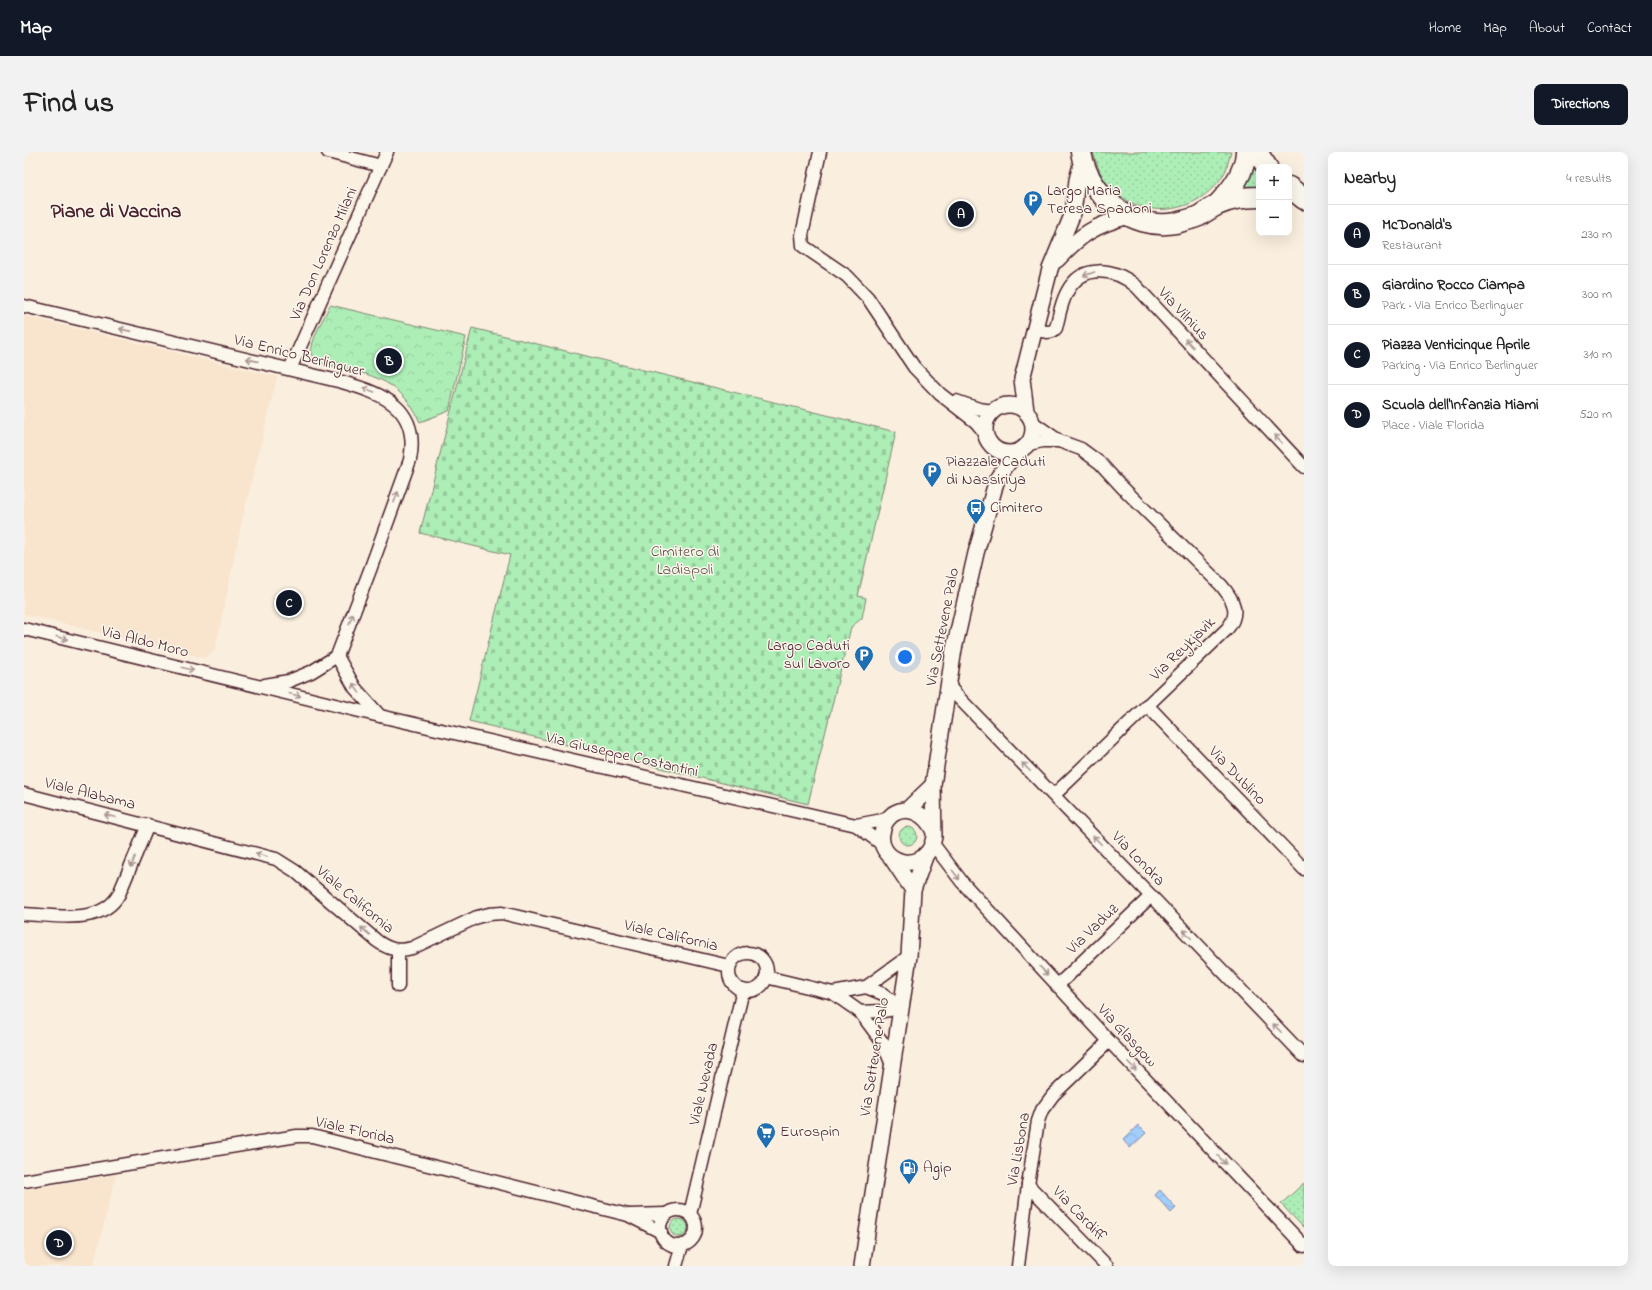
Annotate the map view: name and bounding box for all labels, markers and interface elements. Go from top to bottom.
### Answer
text: Map [20,15,52,42]
text: Home [1429,18,1461,39]
text: Map [1483,18,1507,39]
text: About [1529,18,1565,39]
text: Contact [1587,18,1632,39]
text: Find us [24,84,114,125]
button: Directions [1534,84,1628,125]
map controls [1256,164,1292,236]
button: + [1256,164,1292,200]
text: Nearby [1344,166,1396,191]
text: 4 results [1566,169,1612,188]
place label: Largo Maria Teresa Spadoni [1047,179,1152,221]
street label: Via Don Lorenzo Milani [283,183,364,325]
parking icon: Largo Maria Teresa Spadoni [1022,189,1044,217]
district label: Piane di Vaccina [51,198,182,227]
pin: A [948,199,974,229]
button: − [1256,200,1292,236]
text: McDonald's [1382,214,1452,236]
text: A [1353,225,1361,244]
text: 230 m [1581,225,1612,244]
text: Restaurant [1382,236,1442,255]
one-way arrow [1083,270,1095,278]
text: Giardino Rocco Ciampa [1382,274,1525,296]
street label: Via Vilnius [1151,281,1214,346]
text: B [1353,285,1361,304]
text: 300 m [1582,285,1612,304]
text: Park · Via Enrico Berlinguer [1382,296,1523,315]
one-way arrow [119,326,132,333]
street label: Via Enrico Berlinguer [230,328,367,384]
text: Piazza Venticinque Aprile [1382,334,1530,356]
one-way arrow [1185,339,1194,349]
text: C [1353,345,1361,364]
text: 310 m [1584,345,1612,364]
pin: B [376,346,402,376]
one-way arrow [246,356,259,363]
text: Parking · Via Enrico Berlinguer [1382,356,1538,375]
one-way arrow [363,386,375,394]
text: Scuola dell'Infanzia Miami [1382,394,1539,416]
text: D [1352,405,1362,424]
text: 520 m [1579,405,1612,424]
text: Place · Viale Florida [1382,416,1484,435]
one-way arrow [1273,434,1282,444]
place label: Piazzale Caduti di Nassiriya [946,450,1046,492]
parking icon: Piazzale Caduti di Nassiriya [921,460,943,488]
one-way arrow [393,491,400,504]
place label: Cimitero [990,496,1043,520]
bus stop icon: Cimitero [965,497,987,525]
park label: Cimitero di Ladispoli [651,540,719,582]
street label: Via Settevene Palo [920,566,966,689]
pin: C [276,588,302,618]
street label: Via Reykjavik [1144,611,1222,687]
one-way arrow [348,614,356,626]
street label: Via Aldo Moro [98,619,191,664]
place label: Largo Caduti sul Lavoro [767,634,850,676]
one-way arrow [55,635,68,642]
parking icon: Largo Caduti sul Lavoro [853,644,875,672]
your location [895,647,915,667]
one-way arrow [181,666,194,673]
one-way arrow [352,683,360,694]
one-way arrow [289,692,302,700]
street label: Via Giuseppe Costantini [542,726,701,784]
street label: Via Dublino [1202,740,1271,811]
one-way arrow [1022,762,1031,772]
street label: Viale Alabama [41,771,138,817]
one-way arrow [104,812,117,819]
street label: Via Londra [1105,825,1170,892]
one-way arrow [1092,835,1102,845]
one-way arrow [255,851,268,858]
one-way arrow [129,855,137,867]
street label: Viale California [310,859,399,940]
one-way arrow [952,869,960,880]
street label: Via Vaduz [1061,898,1125,961]
street label: Viale California [621,913,720,958]
one-way arrow [360,926,370,935]
one-way arrow [1183,928,1192,939]
one-way arrow [1039,966,1048,976]
street label: Via Settevene Palo [854,996,896,1119]
street label: Via Glasgow [1090,998,1163,1073]
one-way arrow [1272,1023,1282,1033]
street label: Viale Nevada [683,1040,725,1129]
one-way arrow [1128,1061,1137,1071]
street label: Viale Florida [312,1110,397,1152]
street label: Via Lisbona [1001,1110,1037,1189]
place label: Eurospin [780,1120,840,1144]
supermarket icon: Eurospin [755,1121,777,1149]
one-way arrow [1217,1155,1227,1165]
place label: Agip [923,1156,952,1180]
fuel station icon: Agip [898,1157,920,1185]
street label: Via Cardiff [1046,1180,1112,1248]
pin: D [46,1228,72,1258]

